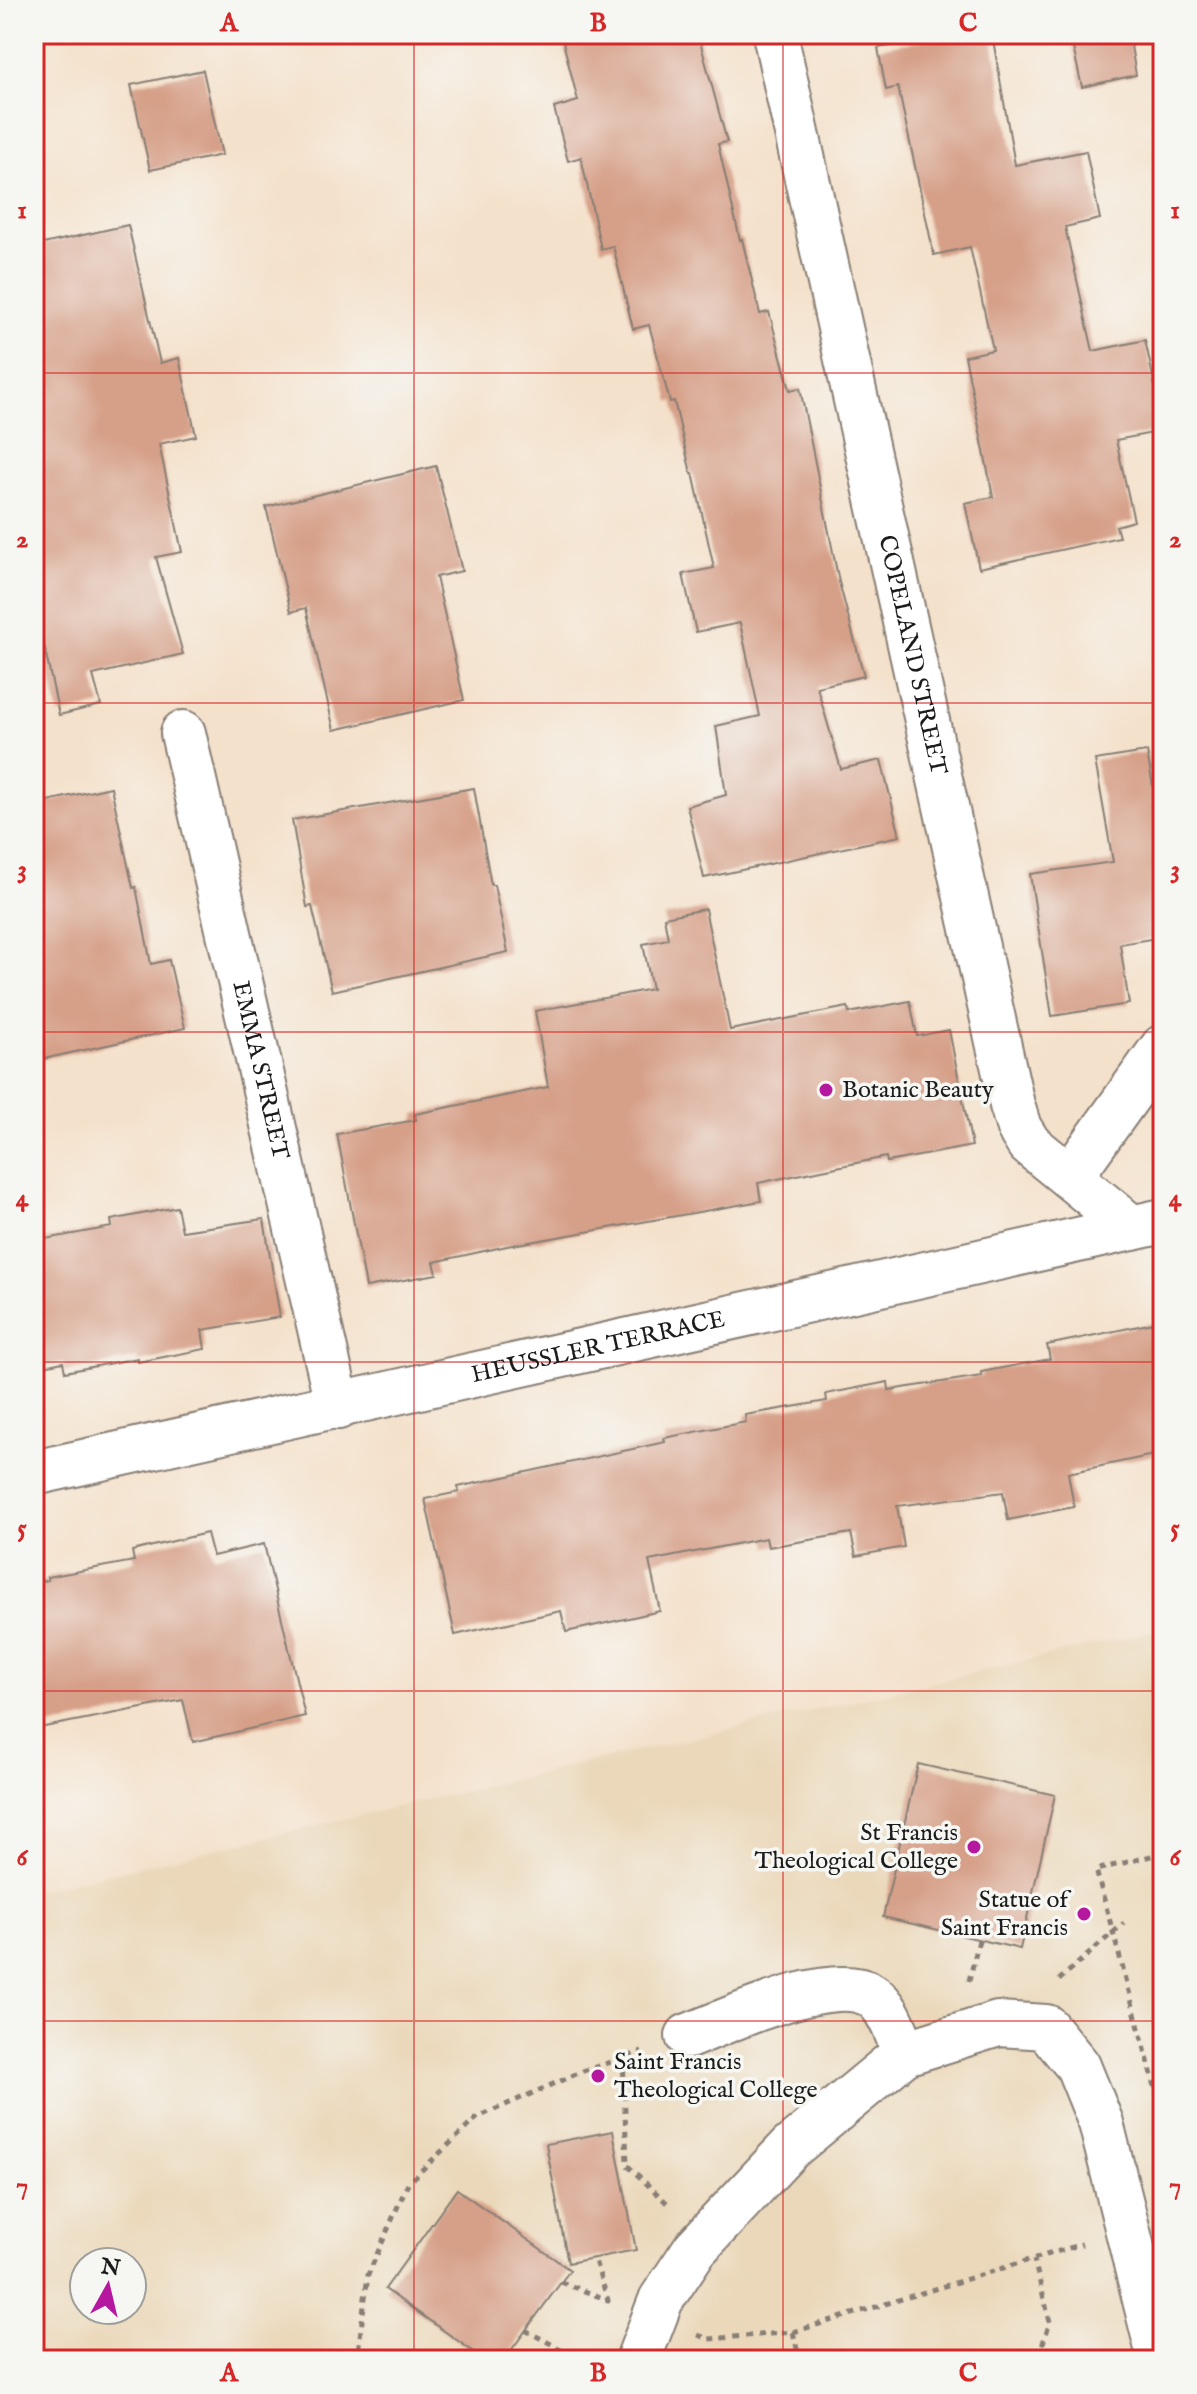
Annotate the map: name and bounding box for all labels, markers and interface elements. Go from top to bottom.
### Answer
text: A [219,7,239,40]
text: B [589,7,607,40]
text: C [959,7,978,40]
text: 1 [17,194,27,227]
text: 1 [1170,194,1180,227]
text: 2 [16,523,28,556]
text: 2 [1169,523,1181,556]
street label: COPELAND STREET [871,532,954,778]
text: 3 [17,853,27,886]
text: 3 [1170,853,1180,886]
street label: EMMA STREET [225,978,296,1163]
place label: Botanic Beauty [842,1075,994,1106]
marker: Botanic Beauty [817,1081,835,1099]
text: 4 [16,1182,30,1215]
text: 4 [1169,1182,1183,1215]
street label: HEUSSLER TERRACE [468,1304,728,1390]
text: 5 [17,1512,27,1545]
text: 5 [1170,1512,1180,1545]
place label: St Francis Theological College [755,1818,958,1877]
marker: St Francis Theological College [965,1838,983,1856]
text: 6 [17,1841,29,1874]
text: 6 [1170,1841,1182,1874]
place label: Statue of Saint Francis [941,1885,1072,1944]
marker: Statue of Saint Francis [1075,1905,1093,1923]
place label: Saint Francis Theological College [614,2047,817,2106]
marker: Saint Francis Theological College [589,2067,607,2085]
text: 7 [16,2170,28,2203]
text: 7 [1169,2170,1181,2203]
north arrow [68,2246,148,2326]
text: N [98,2253,122,2283]
text: A [219,2357,239,2390]
text: B [589,2357,607,2390]
text: C [959,2357,978,2390]

